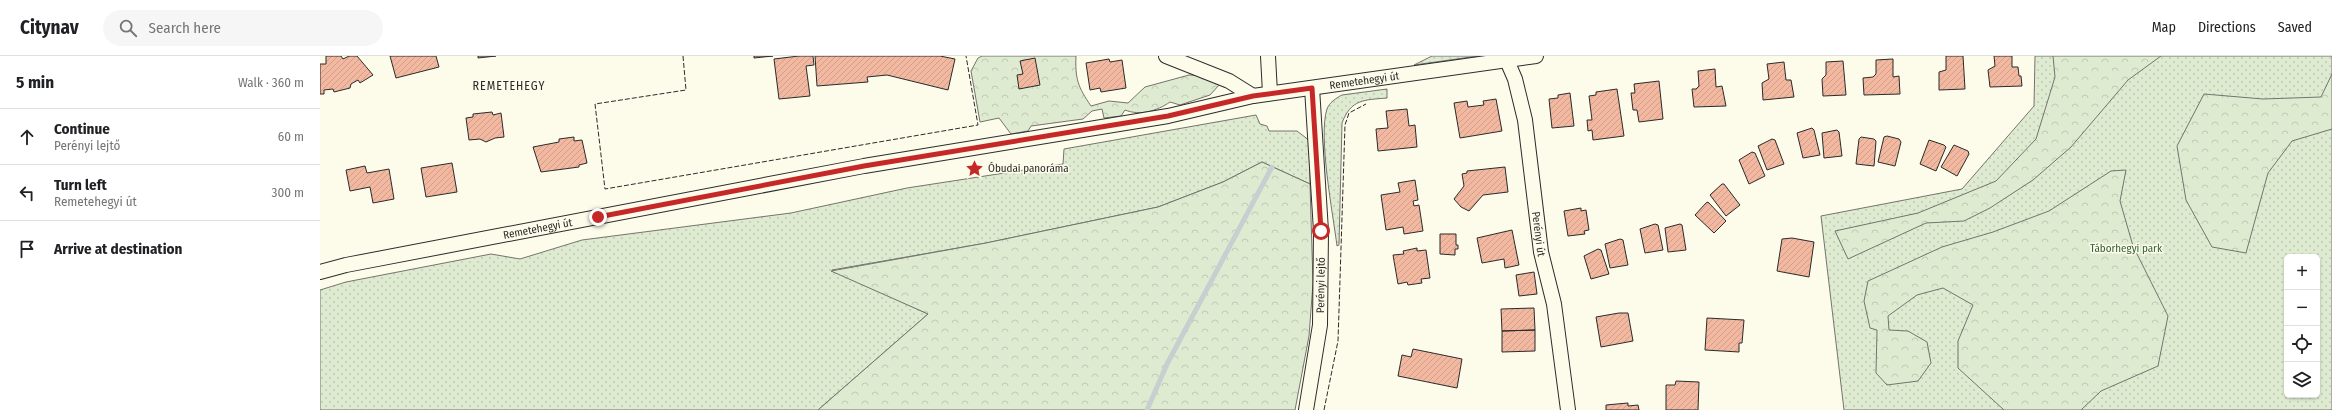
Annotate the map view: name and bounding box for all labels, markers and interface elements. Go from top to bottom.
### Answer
search box [103,10,383,46]
text: Citynav [20,16,79,39]
icon: search [117,17,139,39]
text: Search here [149,19,221,37]
text: Map [2152,19,2176,36]
text: Directions [2198,19,2256,36]
text: Saved [2278,19,2312,36]
street label: Remetehegyi út [1329,69,1400,92]
text: 5 min [16,72,54,93]
text: Walk · 360 m [238,75,304,90]
district label: REMETEHEGY [473,79,545,93]
text: Continue [54,120,110,138]
icon: ahead [16,126,38,148]
text: 60 m [278,129,304,144]
text: Perényi lejtő [54,138,120,153]
place icon: Óbudai panoráma [965,158,985,178]
place label: Óbudai panoráma [988,161,1069,175]
text: Turn left [54,176,107,194]
icon: left [16,182,38,204]
text: 300 m [272,185,304,200]
text: Remetehegyi út [54,194,137,209]
route end [589,208,607,226]
street label: Perényi út [1529,211,1548,258]
street label: Remetehegyi út [502,216,574,242]
route start [1312,222,1330,240]
icon: arrive [16,238,38,260]
text: Arrive at destination [54,240,182,258]
park label: Táborhegyi park [2090,242,2163,255]
map controls [2284,254,2320,398]
button: + [2284,254,2320,290]
street label: Perényi lejtő [1314,257,1328,313]
button: − [2284,290,2320,326]
button: locate [2284,326,2320,362]
button: layers [2284,362,2320,398]

